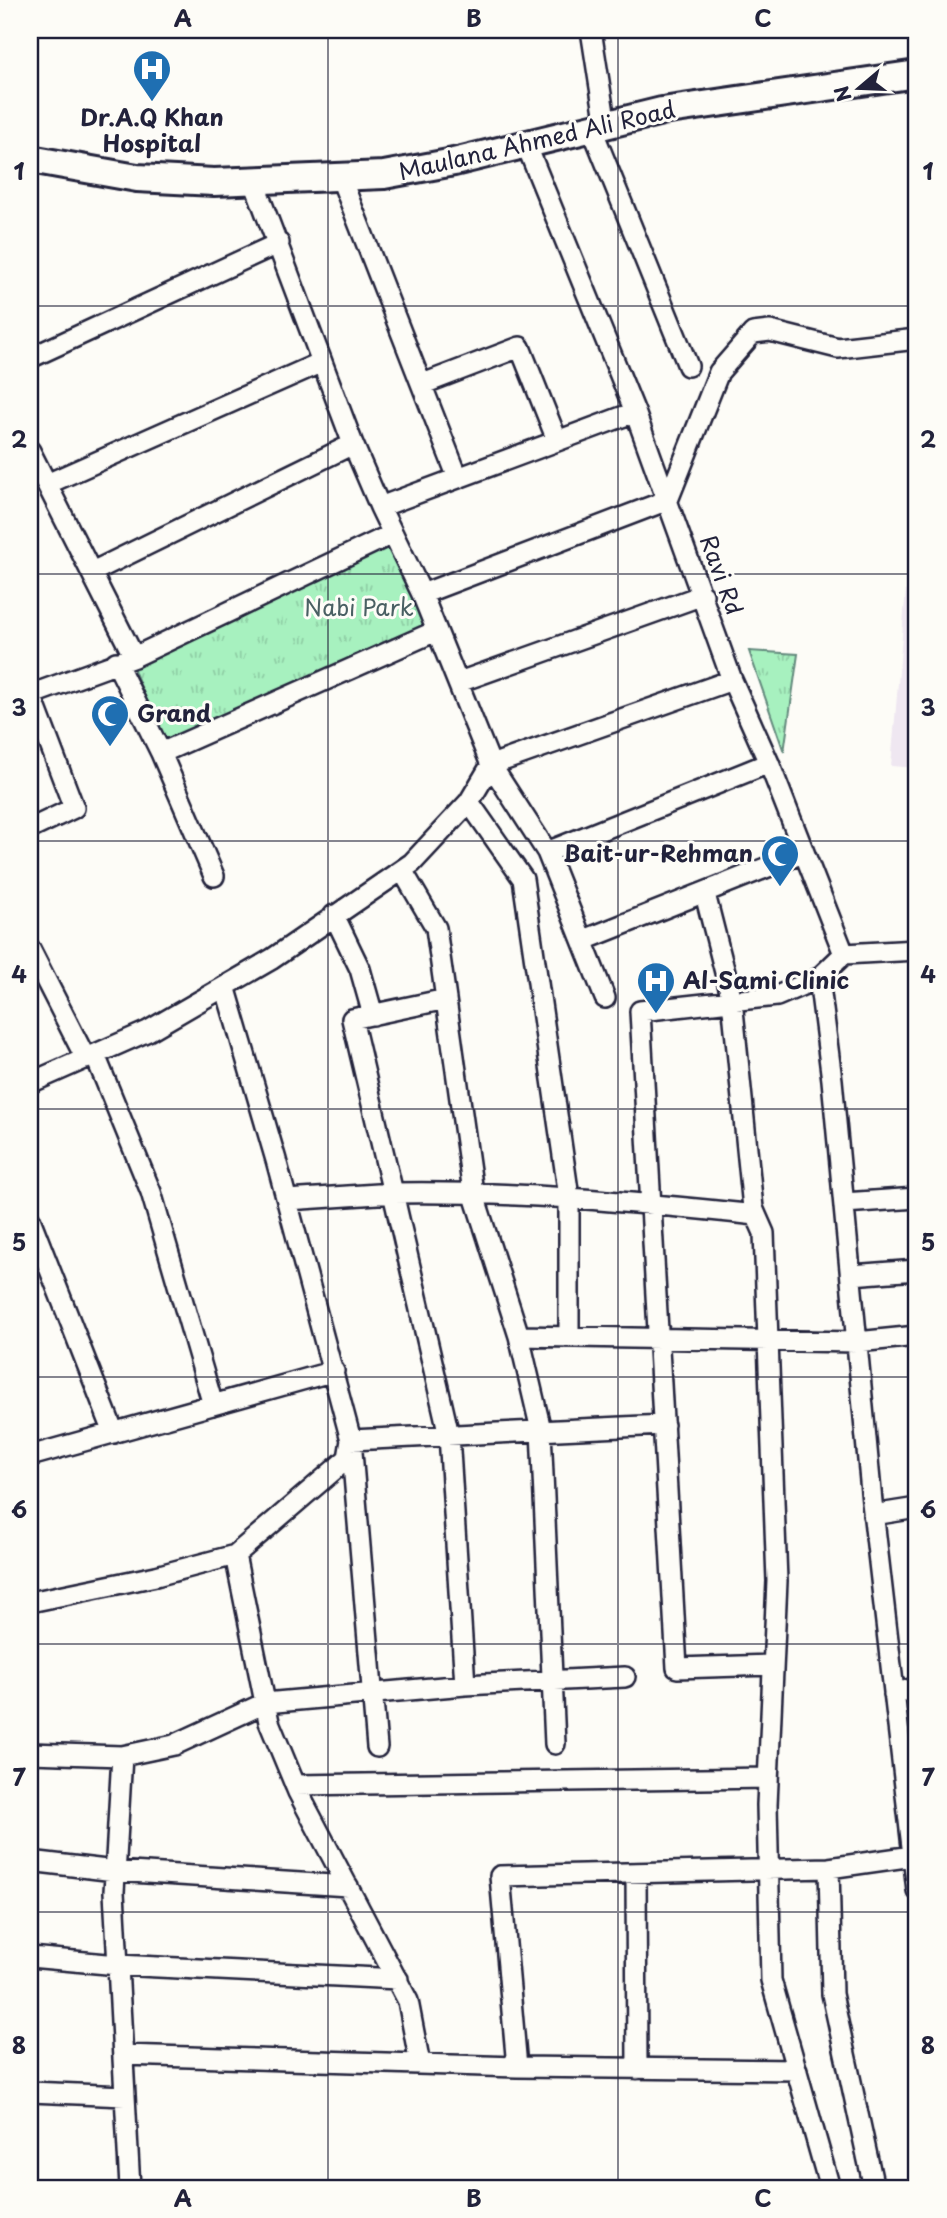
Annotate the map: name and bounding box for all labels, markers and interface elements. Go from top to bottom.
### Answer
text: A [174,0,192,35]
text: B [466,0,482,35]
text: C [754,0,772,35]
hospital icon: Dr.A.Q Khan Hospital [131,48,173,103]
north arrow [824,52,894,122]
text: N [826,82,858,106]
street label: Maulana Ahmed Ali Road [395,91,678,188]
place label: Dr.A.Q Khan Hospital [80,99,224,160]
text: 1 [14,153,25,188]
text: 1 [923,153,934,188]
text: 2 [11,421,27,456]
text: 2 [920,421,936,456]
street label: Ravi Rd [692,530,753,619]
park label: Nabi Park [304,589,414,624]
text: 3 [11,689,27,724]
text: 3 [920,689,936,724]
mosque icon: Grand [89,693,131,748]
place label: Grand [137,695,211,730]
mosque icon: Bait-ur-Rehman [759,833,801,888]
place label: Bait-ur-Rehman [563,835,753,870]
text: 4 [11,956,27,991]
text: 4 [920,956,936,991]
hospital icon: Al-Sami Clinic [635,960,677,1015]
place label: Al-Sami Clinic [683,962,849,997]
text: 5 [12,1224,26,1259]
text: 5 [921,1224,935,1259]
text: 6 [11,1491,27,1526]
text: 6 [920,1491,936,1526]
text: 7 [12,1759,26,1794]
text: 7 [921,1759,935,1794]
text: 8 [12,2027,26,2062]
text: 8 [921,2027,935,2062]
text: A [174,2180,192,2215]
text: B [466,2180,482,2215]
text: C [754,2180,772,2215]

